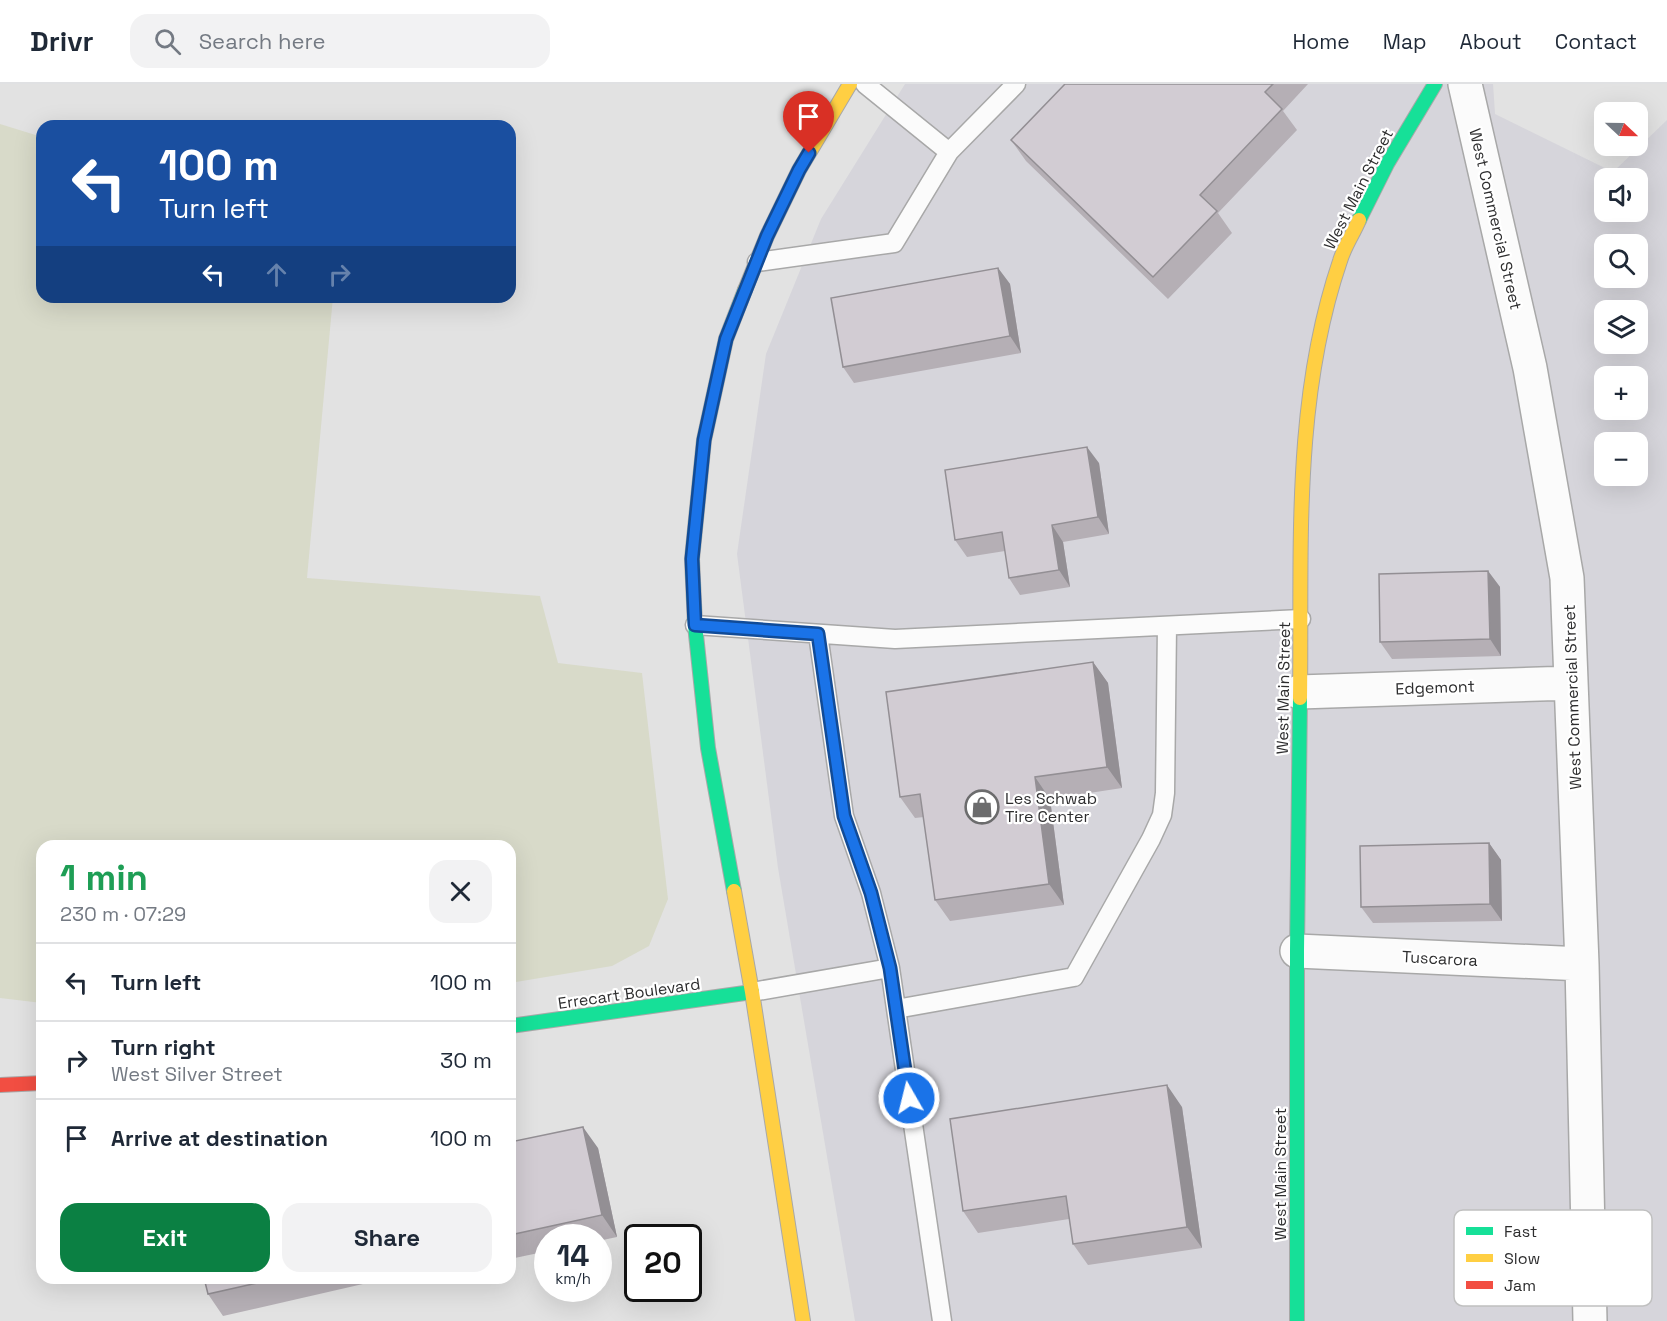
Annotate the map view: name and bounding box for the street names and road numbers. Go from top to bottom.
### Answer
street label: West Main Street [1319,125,1398,253]
street label: West Commercial Street [1464,126,1527,312]
street label: West Commercial Street [1559,604,1586,790]
street label: West Main Street [1272,621,1295,755]
street label: Edgemont [1395,676,1475,699]
street label: Tuscarora [1402,946,1478,971]
street label: Errecart Boulevard [557,973,702,1014]
street label: West Main Street [1270,1108,1291,1240]

